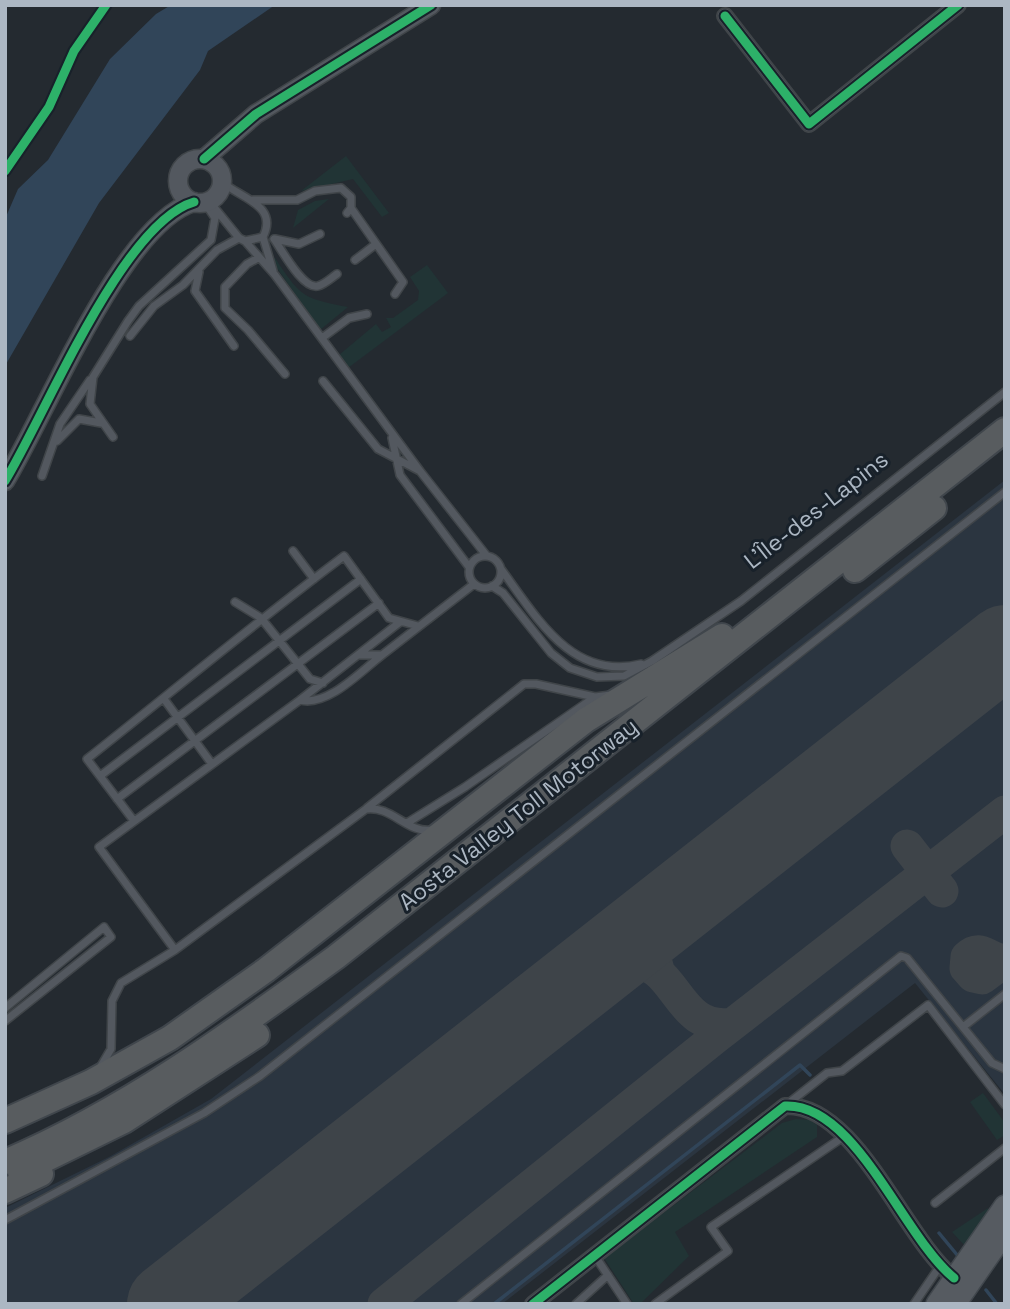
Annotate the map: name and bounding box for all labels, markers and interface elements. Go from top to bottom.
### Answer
street label: L'Île-des-Lapins [738,444,894,576]
street label: Aosta Valley Toll Motorway [392,711,644,917]

